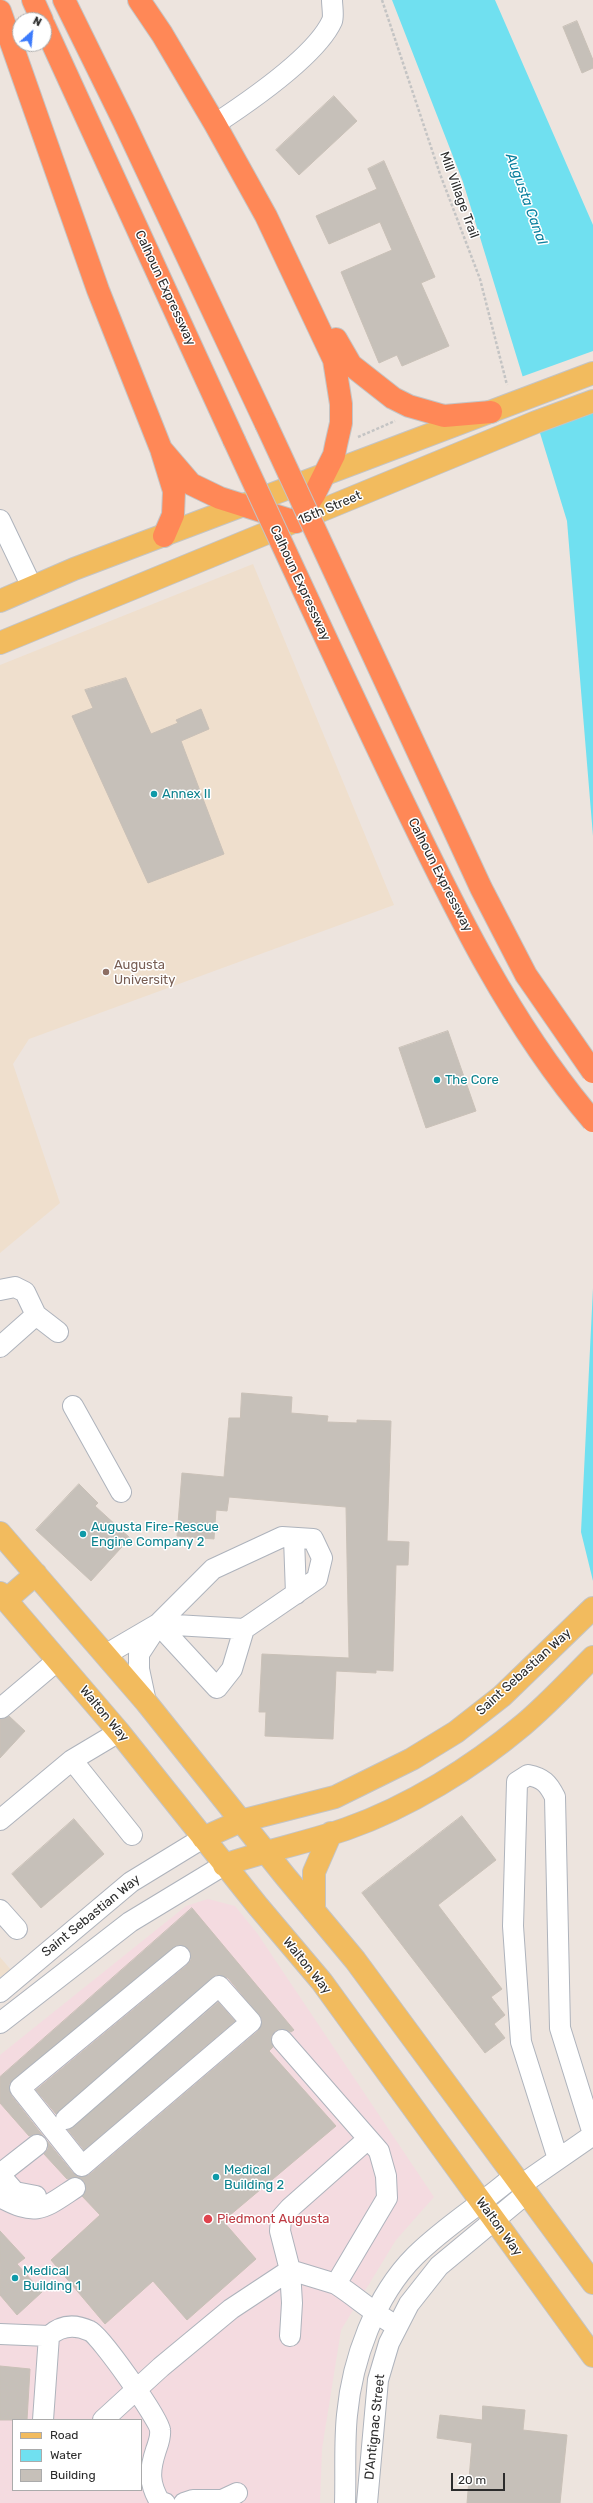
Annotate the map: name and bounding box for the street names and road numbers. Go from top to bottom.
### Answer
street label: Mill Village Trail [436,150,482,240]
street label: Calhoun Expressway [131,228,199,348]
street label: 15th Street [296,488,364,528]
street label: Calhoun Expressway [266,523,334,643]
street label: Calhoun Expressway [405,816,475,934]
street label: Saint Sebastian Way [473,1625,575,1719]
street label: Walton Way [76,1683,132,1745]
street label: Saint Sebastian Way [39,1872,143,1960]
street label: Walton Way [279,1935,335,1997]
street label: Walton Way [473,2195,525,2259]
street label: D'Antignac Street [362,2373,388,2481]

